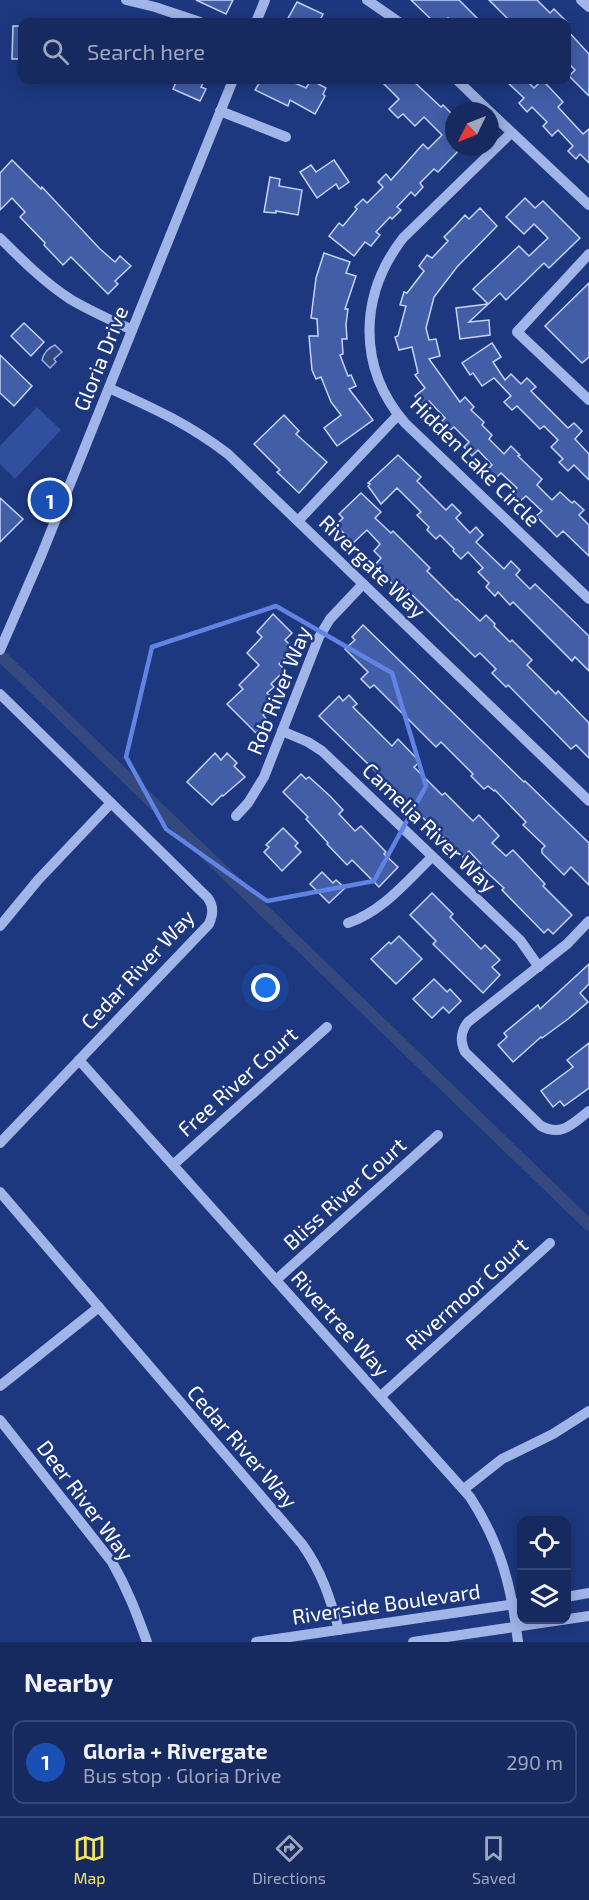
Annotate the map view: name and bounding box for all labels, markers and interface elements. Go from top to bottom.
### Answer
search box [18,18,571,84]
icon: search [39,35,72,68]
text: Search here [87,38,205,64]
north arrow [445,102,499,156]
street label: Gloria Drive [68,302,132,414]
street label: Hidden Lake Circle [406,391,546,531]
pin: 1 [31,478,70,522]
street label: Rivergate Way [315,509,431,623]
street label: Rob River Way [241,622,315,758]
street label: Camelia River Way [358,757,502,897]
street label: Cedar River Way [75,904,199,1034]
your location [251,973,280,1002]
street label: Free River Court [172,1021,302,1141]
street label: Bliss River Court [278,1132,410,1254]
street label: Rivermoor Court [400,1231,532,1355]
street label: Rivertree Way [287,1265,395,1381]
street label: Cedar River Way [183,1379,303,1513]
street label: Deer River Way [33,1435,139,1565]
map controls [517,1516,571,1624]
button: locate [517,1516,571,1570]
button: layers [517,1570,571,1624]
street label: Riverside Boulevard [290,1577,482,1629]
text: Nearby [24,1666,113,1697]
text: Gloria + Rivergate [83,1737,268,1763]
text: 1 [41,1750,50,1774]
text: 290 m [506,1750,563,1774]
text: Bus stop · Gloria Drive [83,1763,282,1787]
tab: Map [73,1832,106,1887]
tab: Directions [252,1832,326,1887]
tab: Saved [472,1832,516,1887]

